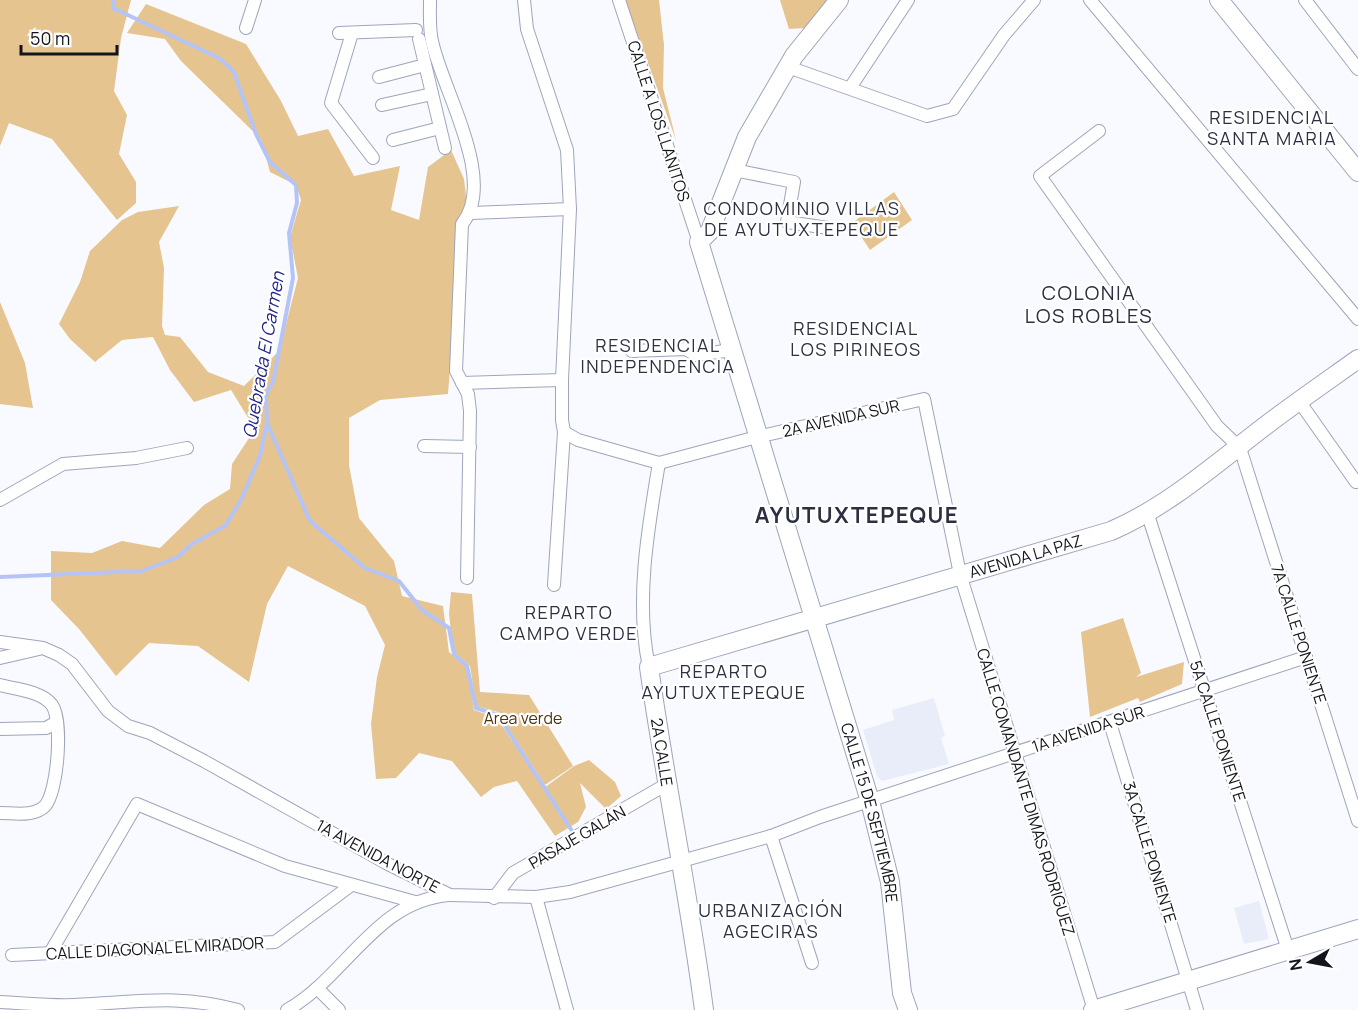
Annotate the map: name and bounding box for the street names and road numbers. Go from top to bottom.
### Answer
street label: CALLE A LOS LLANITOS [623,38,695,204]
street label: 2A AVENIDA SUR [780,394,902,442]
street label: AVENIDA LA PAZ [967,529,1085,583]
street label: 7A CALLE PONIENTE [1266,562,1332,706]
street label: CALLE COMANDANTE DIMAS RODRIGUEZ [972,646,1080,939]
street label: 5A CALLE PONIENTE [1185,658,1251,804]
street label: 1A AVENIDA SUR [1029,700,1147,758]
street label: 2A CALLE [646,716,678,788]
street label: CALLE 15 DE SEPTIEMBRE [836,720,903,904]
street label: 3A CALLE PONIENTE [1118,779,1182,925]
street label: PASAJE GALÁN [524,800,630,874]
street label: 1A AVENIDA NORTE [312,814,444,898]
street label: CALLE DIAGONAL EL MIRADOR [45,931,265,965]

